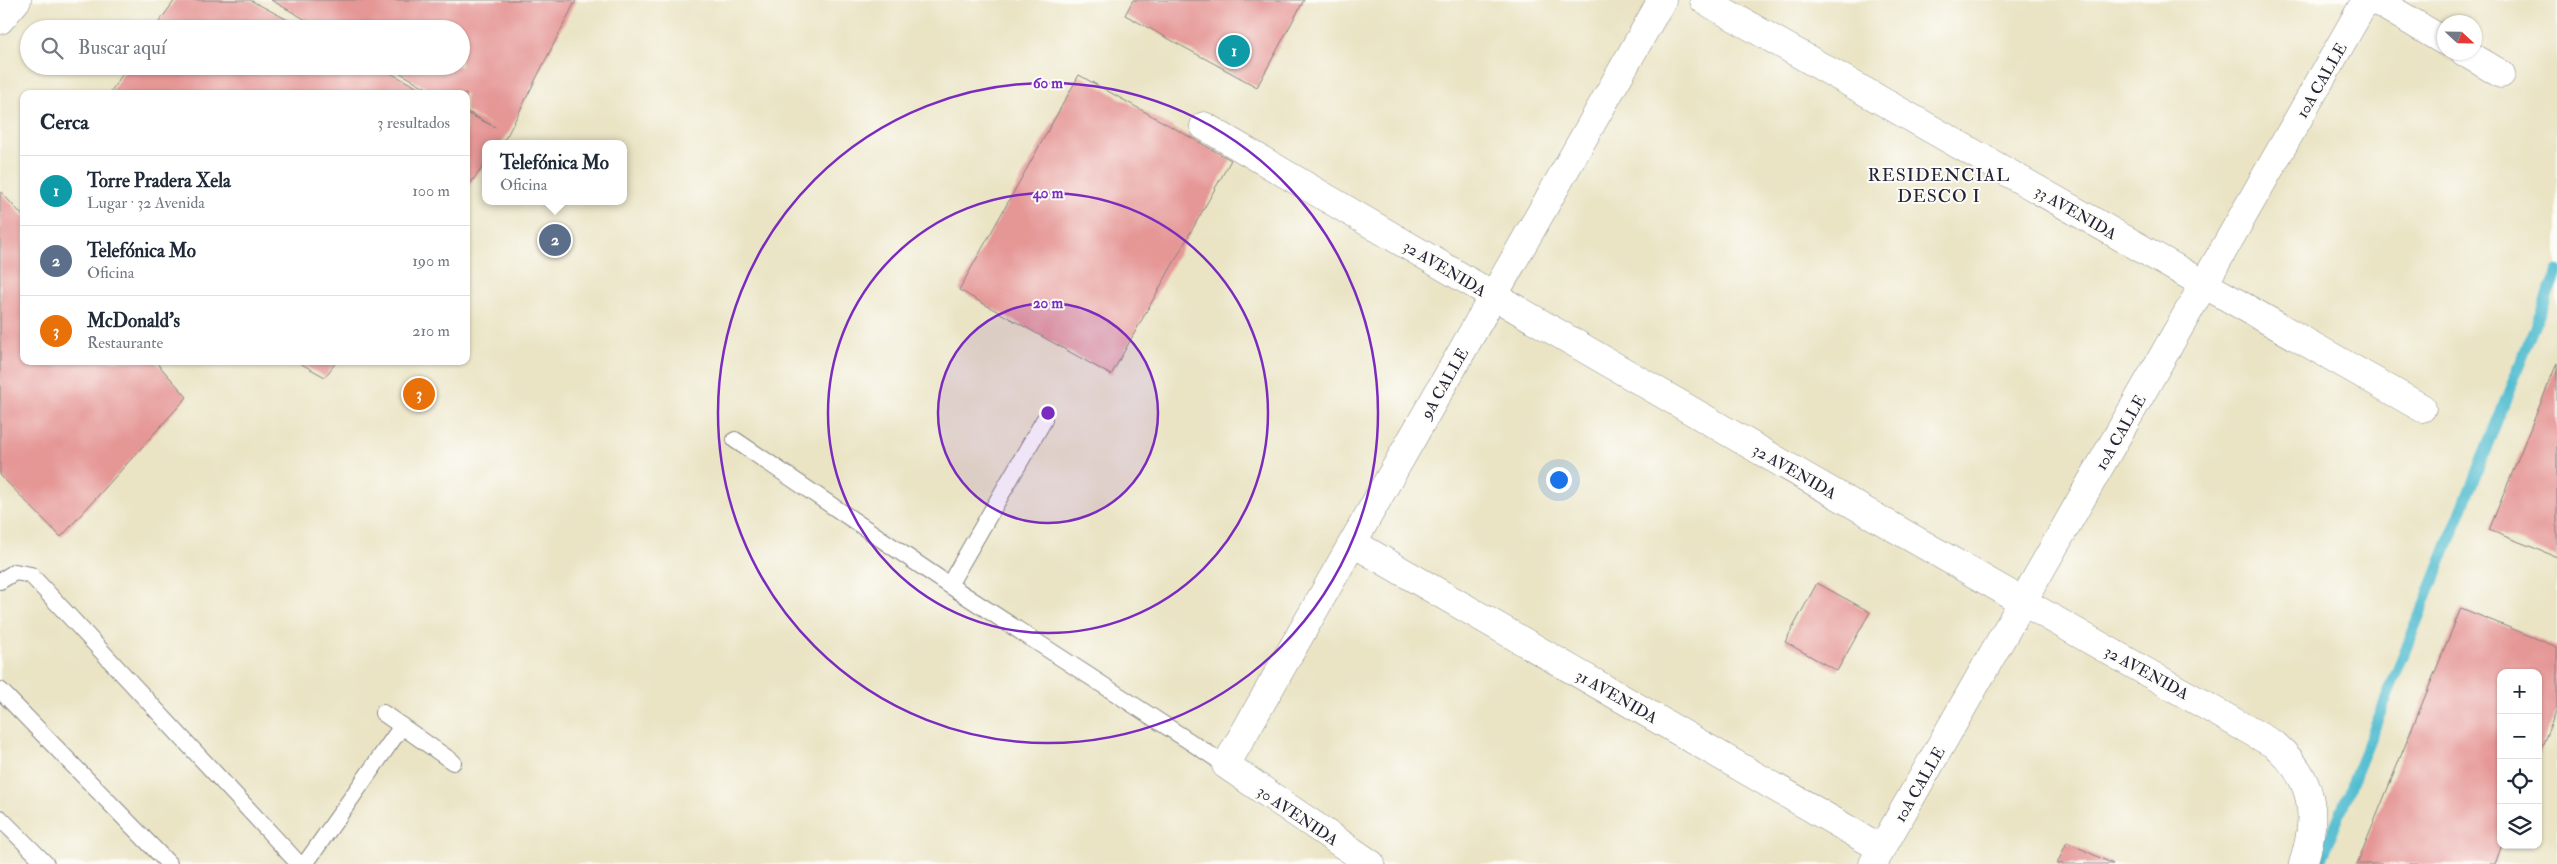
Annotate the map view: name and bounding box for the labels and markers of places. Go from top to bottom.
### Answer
pin: 1 [1218,32,1250,70]
pin: 2 [539,221,571,259]
pin: 3 [403,375,435,413]
centre of rings [1039,404,1057,422]

